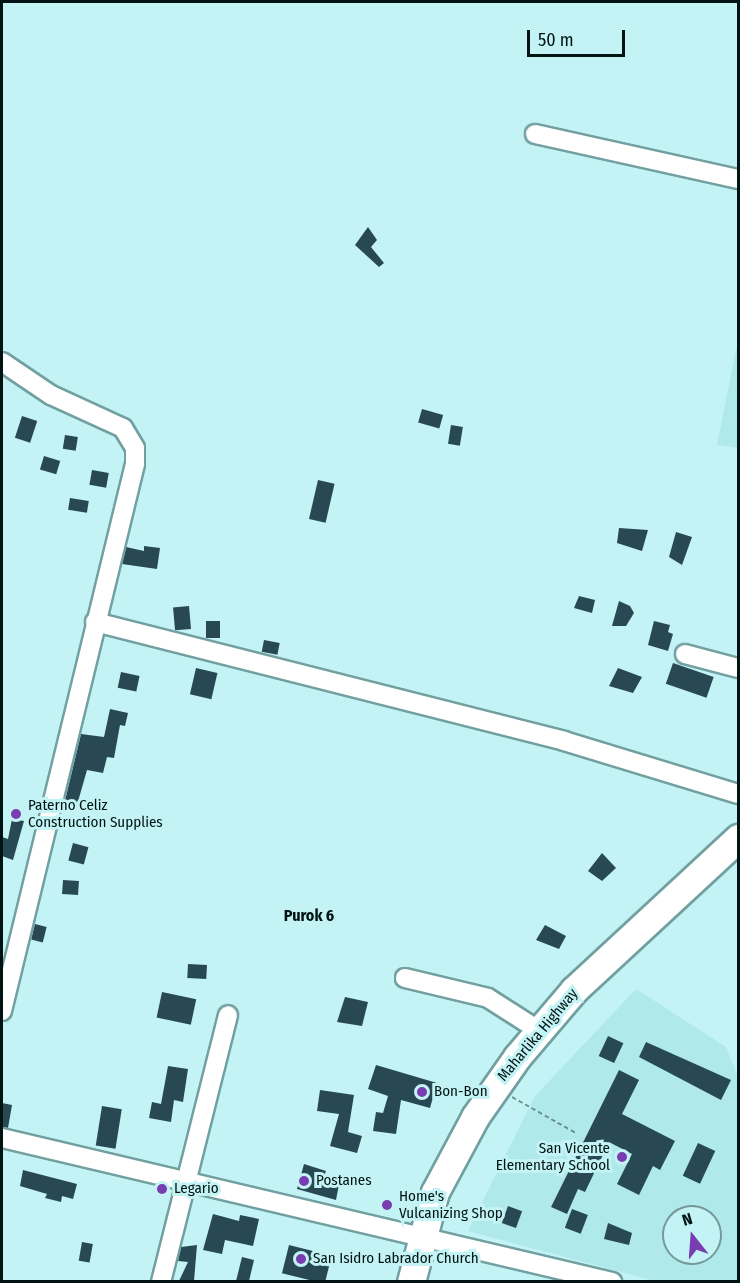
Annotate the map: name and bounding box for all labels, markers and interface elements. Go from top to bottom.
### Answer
scale bar [530,18,628,56]
text: 50 m [538,29,574,51]
place label: Paterno Celiz Construction Supplies [28,796,163,831]
marker: Paterno Celiz Construction Supplies [9,807,23,821]
district label: Purok 6 [284,906,334,926]
street label: Maharlika Highway [494,985,582,1085]
place label: Bon-Bon [434,1083,488,1101]
marker: Bon-Bon [415,1085,429,1099]
place label: San Vicente Elementary School [496,1139,610,1174]
marker: San Vicente Elementary School [615,1150,629,1164]
place label: Postanes [316,1172,372,1190]
marker: Postanes [297,1174,311,1188]
place label: Legario [174,1180,219,1198]
marker: Legario [155,1182,169,1196]
place label: Home's Vulcanizing Shop [399,1187,503,1222]
marker: Home's Vulcanizing Shop [380,1198,394,1212]
north arrow [662,1205,722,1265]
text: N [680,1209,695,1230]
place label: San Isidro Labrador Church [313,1250,479,1268]
marker: San Isidro Labrador Church [294,1252,308,1266]

